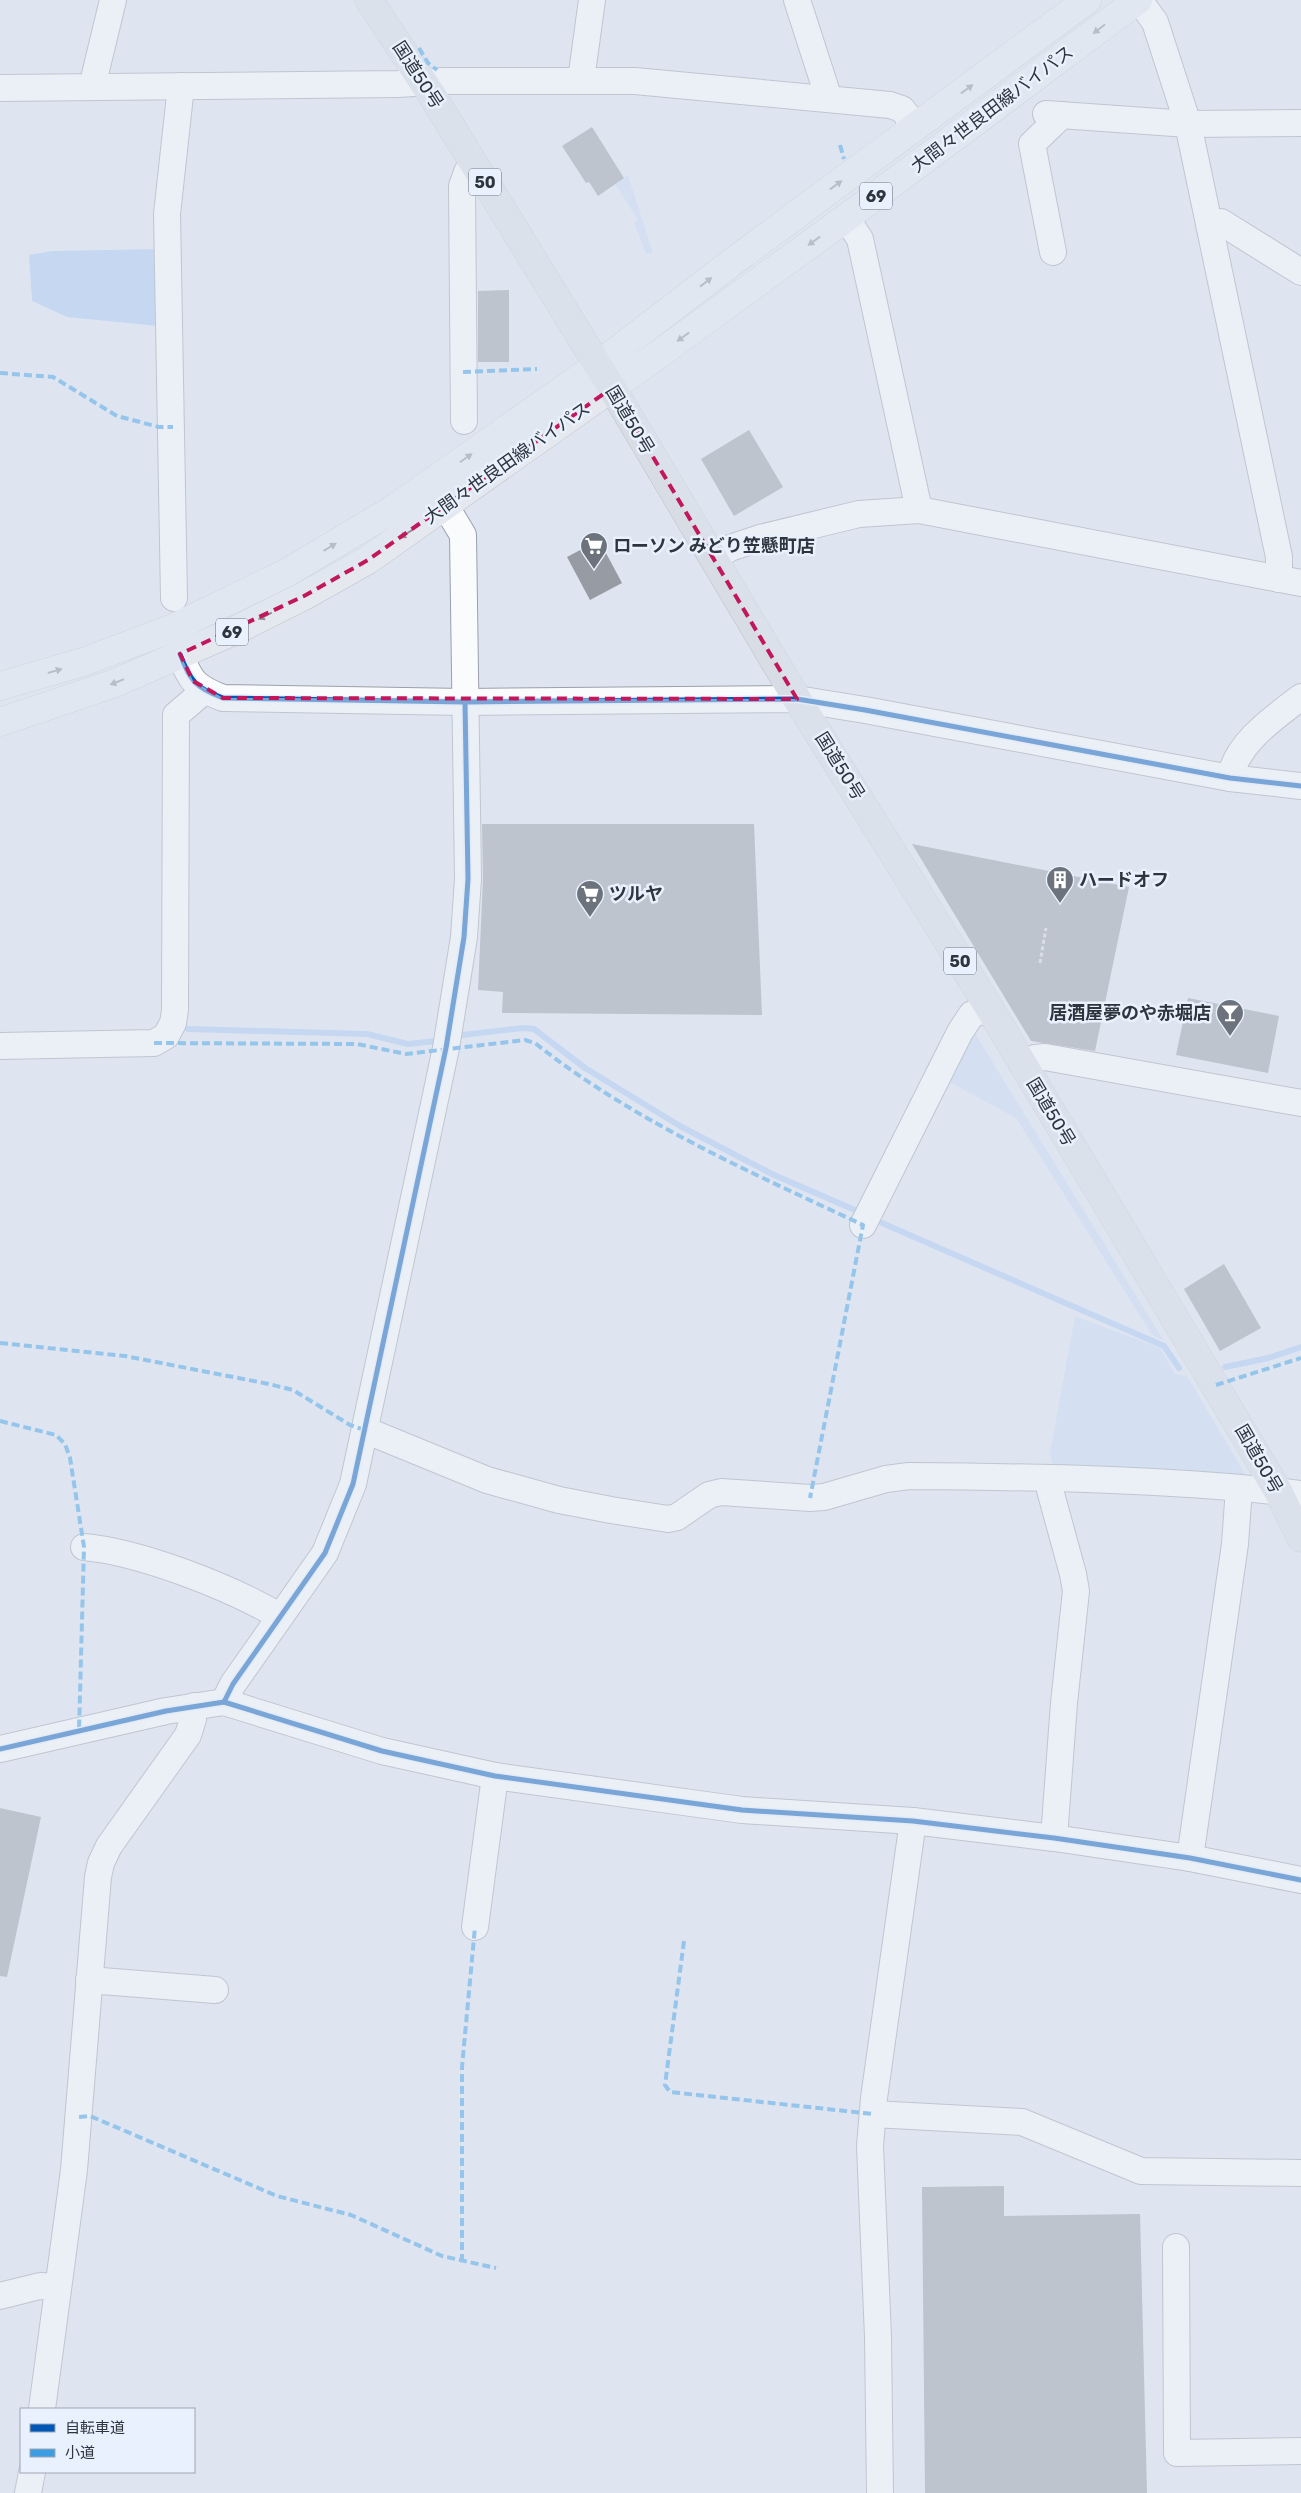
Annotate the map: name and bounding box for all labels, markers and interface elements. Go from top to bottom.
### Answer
one-way arrow [1092,24,1106,34]
street label: 国道50号 [388,37,448,113]
street label: 大間々世良田線バイパス [906,41,1078,177]
one-way arrow [960,84,974,94]
road number: 50 [469,168,501,196]
one-way arrow [829,180,842,191]
road number: 69 [860,182,892,210]
one-way arrow [808,236,821,247]
one-way arrow [699,277,712,288]
one-way arrow [676,332,690,342]
street label: 国道50号 [601,382,659,458]
street label: 大間々世良田線バイパス [420,397,594,529]
one-way arrow [459,453,473,463]
one-way arrow [399,529,412,539]
supermarket icon: ローソン みどり笠懸町店 [579,531,609,570]
place label: ローソン みどり笠懸町店 [613,535,815,557]
one-way arrow [324,543,337,552]
one-way arrow [258,612,272,620]
road number: 69 [216,618,248,646]
one-way arrow [48,666,63,674]
one-way arrow [110,678,124,686]
street label: 国道50号 [811,728,869,804]
building icon: ハードオフ [1045,865,1075,904]
place label: ハードオフ [1079,869,1169,891]
supermarket icon: ツルヤ [575,879,605,918]
place label: ツルヤ [609,883,663,905]
road number: 50 [944,948,976,974]
bar icon: 居酒屋夢のや赤堀店 [1215,998,1245,1037]
place label: 居酒屋夢のや赤堀店 [1049,1002,1211,1024]
street label: 国道50号 [1022,1074,1080,1150]
street label: 国道50号 [1230,1421,1288,1497]
legend [20,2408,195,2473]
text: 自転車道 [65,2419,125,2437]
text: 小道 [65,2444,95,2462]

